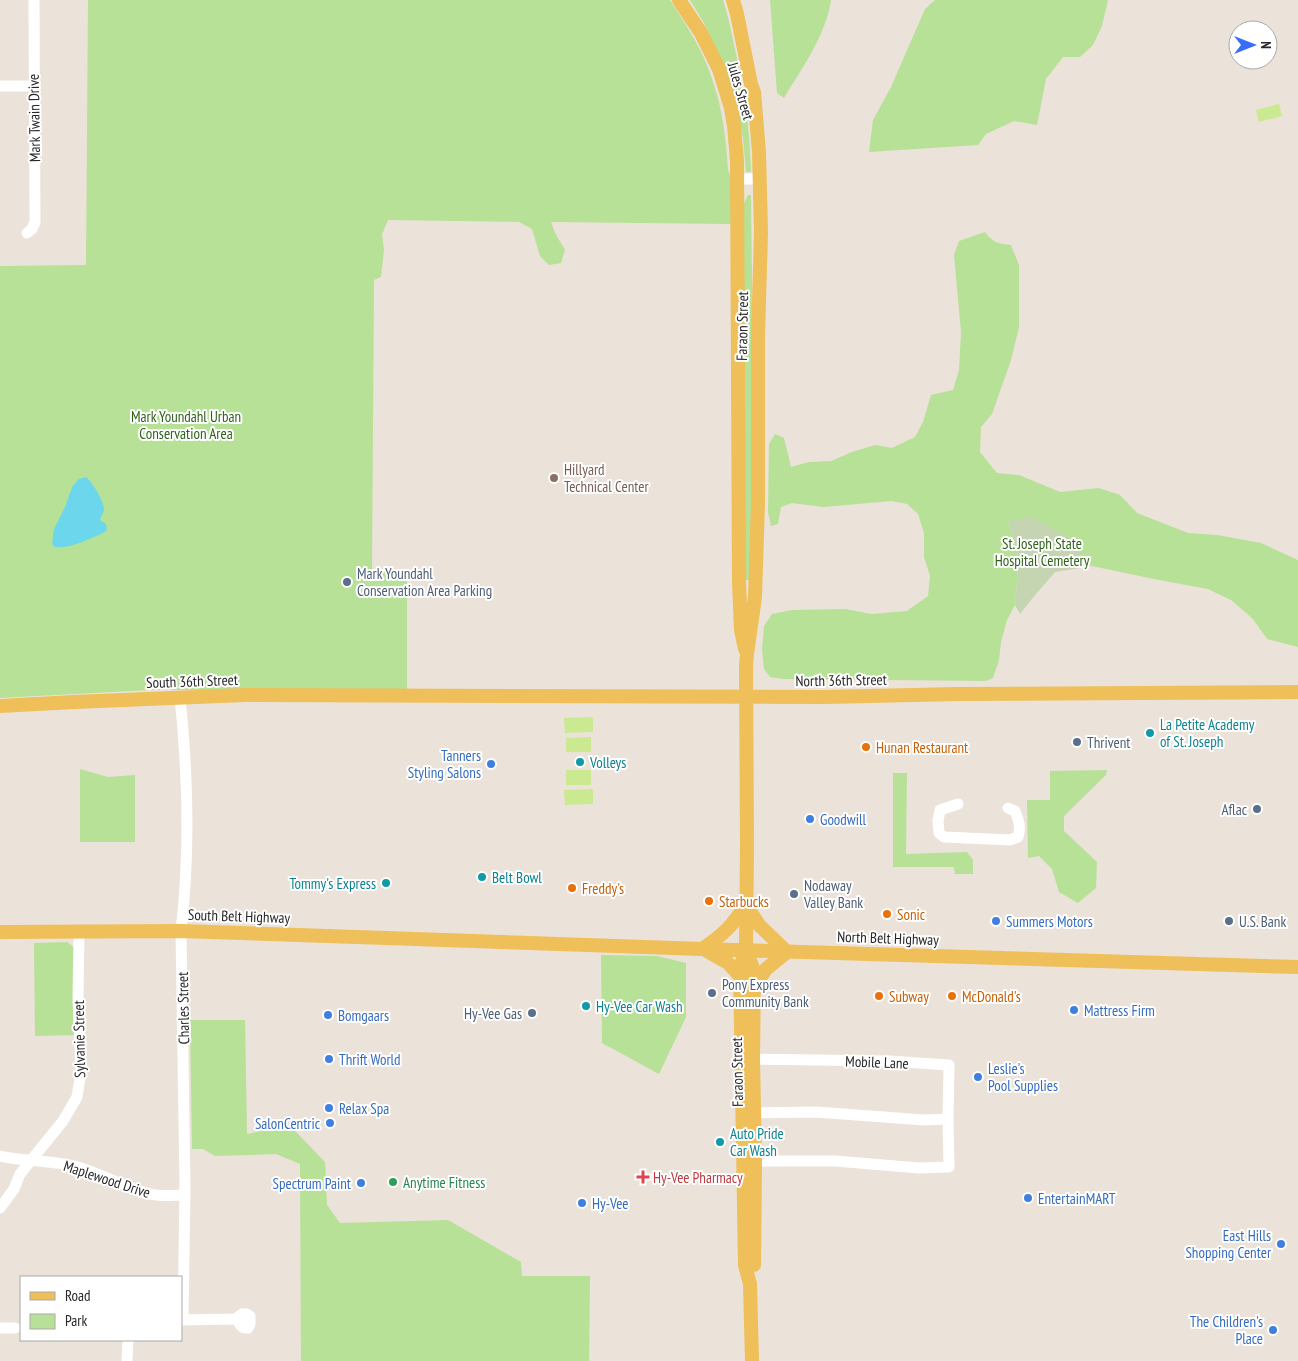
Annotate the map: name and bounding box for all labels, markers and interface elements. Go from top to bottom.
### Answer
north arrow [1228,20,1278,70]
text: N [1257,41,1275,49]
street label: Jules Street [723,59,758,122]
street label: Mark Twain Drive [24,74,44,162]
street label: Faraon Street [732,291,752,361]
park label: Mark Youndahl Urban Conservation Area [131,407,241,443]
place label: Hillyard Technical Center [564,460,649,496]
marker: Hillyard Technical Center [548,472,560,484]
park label: St. Joseph State Hospital Cemetery [995,534,1090,570]
place label: Mark Youndahl Conservation Area Parking [357,564,492,600]
marker: Mark Youndahl Conservation Area Parking [341,576,353,588]
street label: South 36th Street [146,670,238,692]
street label: North 36th Street [795,670,887,690]
place label: La Petite Academy of St. Joseph [1160,715,1255,751]
marker: La Petite Academy of St. Joseph [1144,727,1156,739]
place label: Thrivent [1087,733,1130,752]
marker: Thrivent [1071,736,1083,748]
place label: Hunan Restaurant [876,738,968,757]
marker: Hunan Restaurant [860,741,872,753]
place label: Tanners Styling Salons [408,746,481,782]
place label: Volleys [589,753,626,772]
marker: Volleys [574,756,586,768]
marker: Tanners Styling Salons [485,758,497,770]
place label: Aflac [1222,800,1248,819]
marker: Aflac [1251,803,1263,815]
place label: Goodwill [820,810,866,829]
marker: Goodwill [804,813,816,825]
place label: Belt Bowl [492,868,542,887]
marker: Belt Bowl [476,871,488,883]
place label: Tommy's Express [289,874,376,893]
place label: Nodaway Valley Bank [803,876,863,912]
marker: Tommy's Express [380,877,392,889]
place label: Freddy's [582,879,624,898]
marker: Freddy's [566,882,578,894]
marker: Nodaway Valley Bank [788,888,800,900]
place label: Starbucks [719,892,769,911]
marker: Starbucks [703,895,715,907]
street label: South Belt Highway [188,905,291,927]
place label: Sonic [897,905,926,924]
marker: Sonic [881,908,893,920]
place label: Summers Motors [1006,912,1093,931]
place label: U.S. Bank [1239,912,1286,931]
marker: Summers Motors [990,915,1002,927]
marker: U.S. Bank [1223,915,1235,927]
street label: North Belt Highway [837,927,940,949]
street label: Charles Street [173,972,193,1044]
place label: Pony Express Community Bank [722,975,809,1011]
marker: Pony Express Community Bank [706,987,718,999]
place label: Subway [889,987,929,1006]
place label: McDonald's [962,987,1021,1006]
marker: Subway [873,990,885,1002]
marker: McDonald's [946,990,958,1002]
place label: Hy-Vee Car Wash [596,997,683,1016]
street label: Sylvanie Street [69,1000,89,1078]
marker: Hy-Vee Car Wash [580,1000,592,1012]
place label: Mattress Firm [1084,1001,1155,1020]
place label: Hy-Vee Gas [464,1004,522,1023]
marker: Mattress Firm [1068,1004,1080,1016]
place label: Bomgaars [338,1006,389,1025]
marker: Hy-Vee Gas [526,1007,538,1019]
marker: Bomgaars [322,1009,334,1021]
street label: Faraon Street [727,1037,747,1107]
place label: Thrift World [339,1050,401,1069]
street label: Mobile Lane [845,1051,909,1073]
marker: Thrift World [323,1053,335,1065]
place label: Leslie's Pool Supplies [988,1059,1058,1095]
marker: Leslie's Pool Supplies [972,1071,984,1083]
place label: Relax Spa [339,1099,389,1118]
marker: Relax Spa [323,1102,335,1114]
place label: SalonCentric [255,1114,321,1133]
marker: SalonCentric [324,1117,336,1129]
place label: Auto Pride Car Wash [730,1124,784,1160]
marker: Auto Pride Car Wash [714,1136,726,1148]
street label: Maplewood Drive [61,1156,153,1202]
place label: Hy-Vee Pharmacy [653,1168,743,1187]
marker: Hy-Vee Pharmacy [637,1171,649,1183]
place label: Anytime Fitness [403,1173,485,1192]
place label: Spectrum Paint [273,1174,351,1193]
marker: Anytime Fitness [387,1176,399,1188]
marker: Spectrum Paint [355,1177,367,1189]
place label: EntertainMART [1038,1189,1116,1208]
marker: EntertainMART [1022,1192,1034,1204]
place label: Hy-Vee [592,1194,628,1213]
marker: Hy-Vee [576,1197,588,1209]
place label: East Hills Shopping Center [1185,1226,1272,1262]
marker: East Hills Shopping Center [1275,1238,1287,1250]
legend [20,1276,182,1341]
text: Road [65,1286,91,1305]
text: Park [65,1311,87,1330]
place label: The Children's Place [1190,1312,1263,1348]
marker: The Children's Place [1267,1324,1279,1336]

